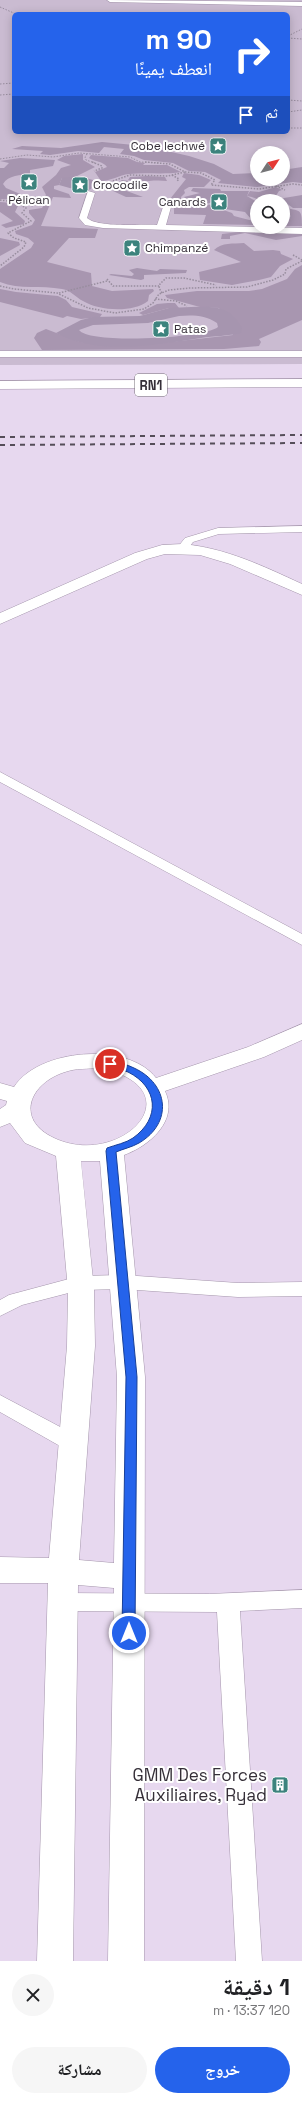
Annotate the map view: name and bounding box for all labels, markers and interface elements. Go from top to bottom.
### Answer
text: 90 m [146,21,212,57]
icon: right [226,28,278,80]
text: انعطف يمينًا [135,57,212,80]
text: ثم [265,103,278,122]
icon: arrive [235,104,257,126]
place icon: Cobe lechwé [208,136,228,156]
place label: Cobe lechwé [131,138,205,154]
north arrow [250,146,290,186]
map controls [250,146,290,234]
place icon: Pélican [19,172,39,192]
place icon: Crocodile [70,175,90,195]
place label: Crocodile [93,177,148,193]
place label: Pélican [8,192,50,208]
place icon: Canards [209,192,229,212]
place label: Canards [159,194,206,210]
button: search [250,194,290,234]
place icon: Chimpanzé [122,238,142,258]
place label: Chimpanzé [145,240,208,256]
place icon: Patas [151,319,171,339]
place label: Patas [174,321,206,337]
road number: RN1 [135,374,167,396]
pin [93,1047,127,1081]
icon: arrive [99,1053,121,1075]
position arrow [108,1612,150,1654]
place label: GMM Des Forces Auxiliaires, Ryad [132,1764,267,1806]
building icon: GMM Des Forces Auxiliaires, Ryad [270,1775,290,1795]
text: 1 دقيقة [223,1971,290,2002]
button: close [12,1974,54,2016]
text: 120 m · 13:37 [213,2002,290,2019]
button: مشاركة [12,2047,147,2093]
button: خروج [155,2047,290,2093]

